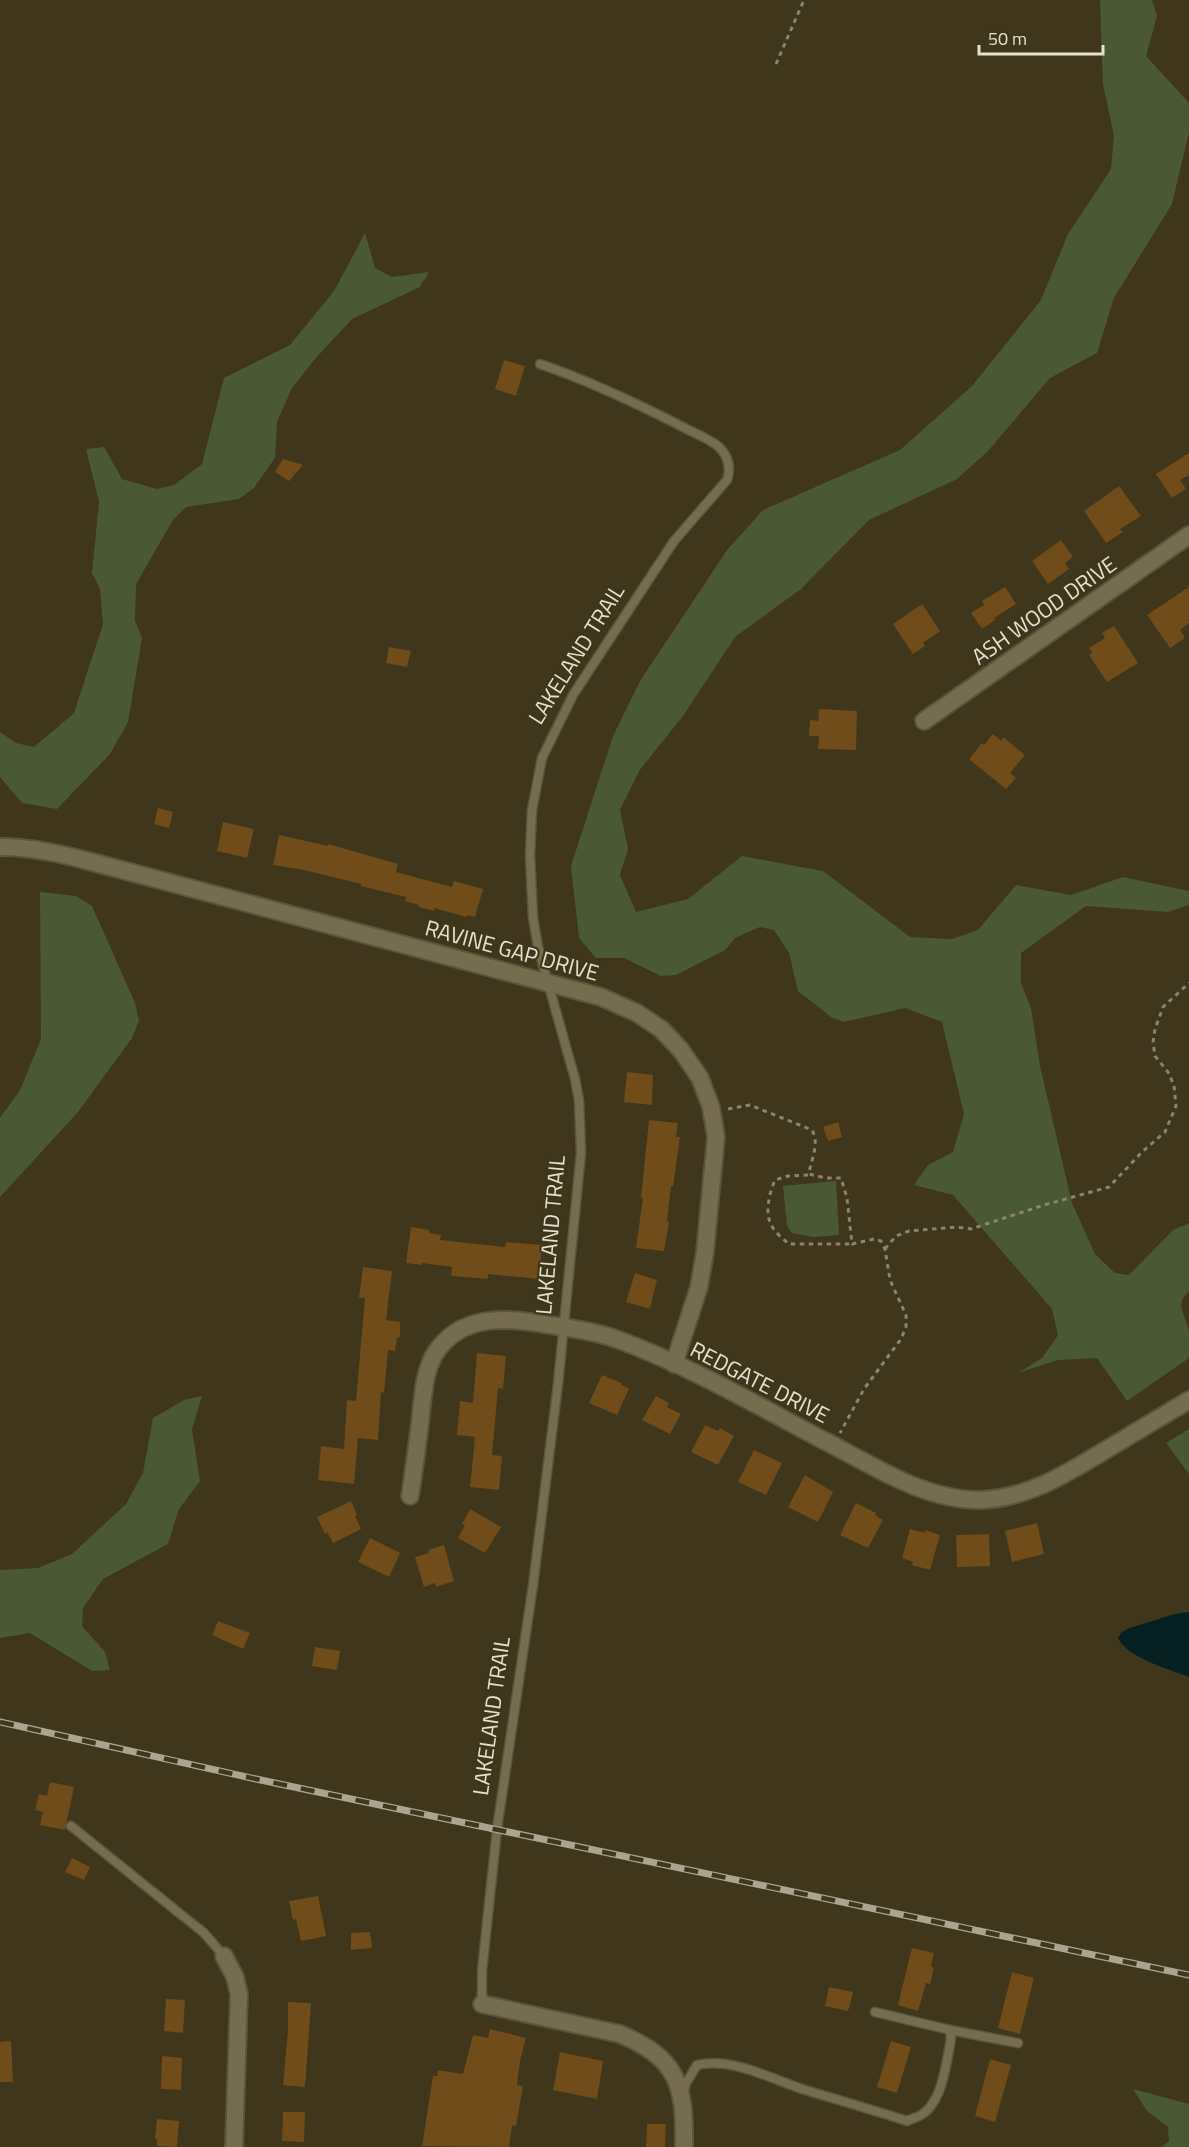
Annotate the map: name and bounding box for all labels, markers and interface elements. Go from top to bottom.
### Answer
scale bar [979,18,1104,56]
text: 50 m [988,25,1027,52]
street label: ASH WOOD DRIVE [965,547,1123,673]
street label: LAKELAND TRAIL [519,577,633,731]
street label: RAVINE GAP DRIVE [421,910,603,990]
street label: LAKELAND TRAIL [526,1153,574,1316]
street label: REDGATE DRIVE [684,1332,836,1432]
street label: LAKELAND TRAIL [463,1634,519,1798]

